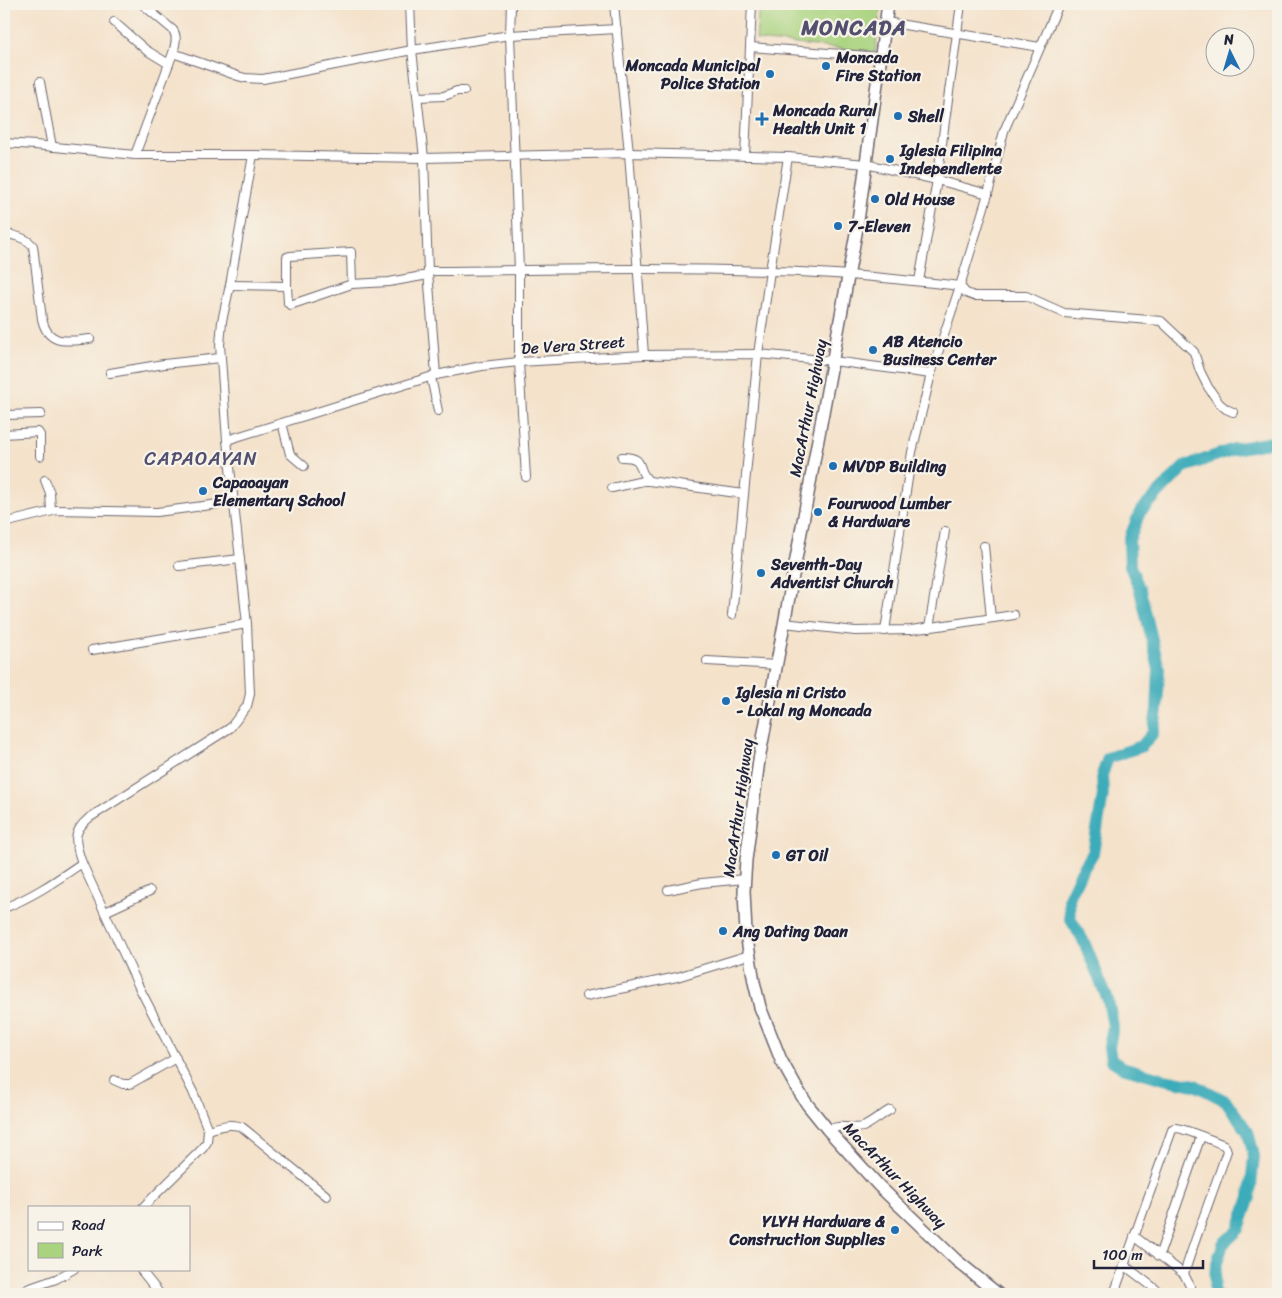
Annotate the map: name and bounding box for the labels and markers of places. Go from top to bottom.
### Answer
place label: Moncada Fire Station [835,43,921,90]
place label: Moncada Municipal Police Station [624,51,761,98]
marker: Moncada Fire Station [820,60,832,72]
marker: Moncada Municipal Police Station [764,68,776,80]
place label: Moncada Rural Health Unit 1 [772,96,878,143]
place label: Shell [907,102,945,131]
marker: Shell [892,110,904,122]
marker: Moncada Rural Health Unit 1 [755,112,769,126]
place label: Iglesia Filipina Independiente [899,136,1003,183]
marker: Iglesia Filipina Independiente [884,153,896,165]
place label: Old House [884,185,955,214]
marker: Old House [869,193,881,205]
place label: 7-Eleven [848,212,911,241]
marker: 7-Eleven [832,220,844,232]
place label: AB Atencio Business Center [882,327,997,374]
marker: AB Atencio Business Center [867,344,879,356]
place label: MVDP Building [842,452,947,481]
marker: MVDP Building [827,460,839,472]
place label: Capaoayan Elementary School [212,468,346,515]
marker: Capaoayan Elementary School [197,485,209,497]
place label: Fourwood Lumber & Hardware [827,489,952,536]
marker: Fourwood Lumber & Hardware [812,506,824,518]
place label: Seventh-Day Adventist Church [770,550,894,597]
marker: Seventh-Day Adventist Church [755,567,767,579]
place label: Iglesia ni Cristo - Lokal ng Moncada [735,678,873,725]
marker: Iglesia ni Cristo - Lokal ng Moncada [720,695,732,707]
place label: GT Oil [785,841,829,870]
marker: GT Oil [770,849,782,861]
place label: Ang Dating Daan [732,917,848,946]
marker: Ang Dating Daan [717,925,729,937]
place label: YLYH Hardware & Construction Supplies [728,1207,886,1254]
marker: YLYH Hardware & Construction Supplies [889,1224,901,1236]

